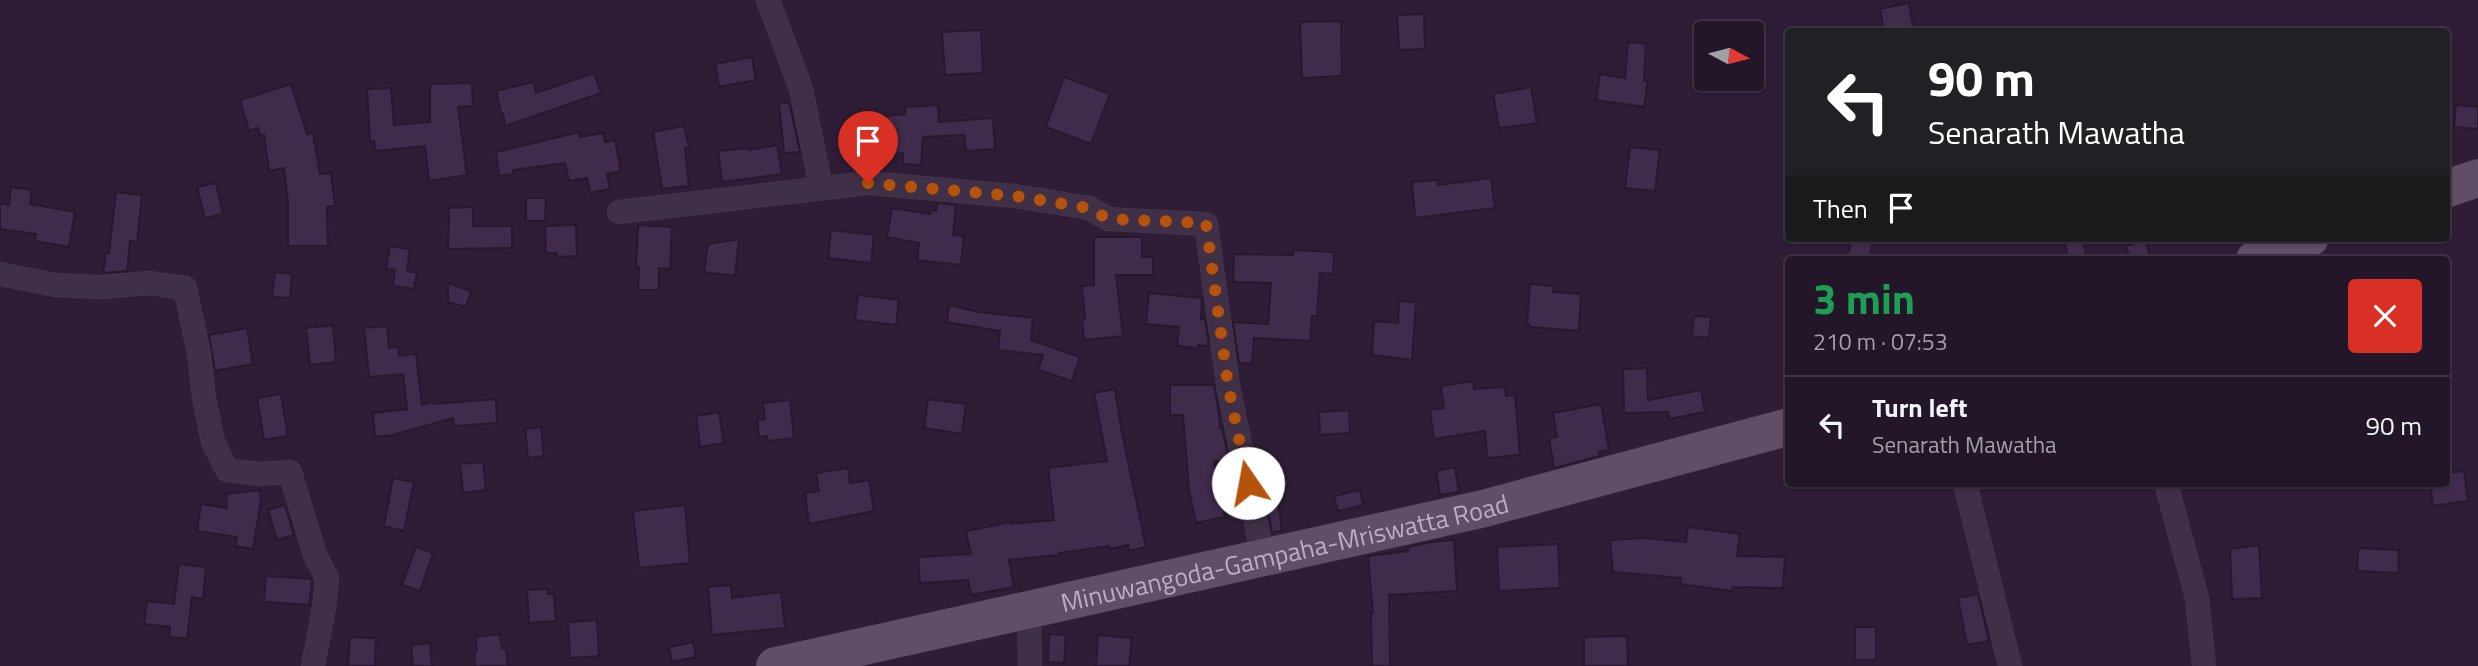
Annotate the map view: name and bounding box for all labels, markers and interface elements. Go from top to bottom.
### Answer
north arrow [1694,21,1764,91]
map controls [1694,21,1764,91]
text: 90 m [1928,40,2035,115]
icon: left [1813,56,1904,147]
text: Senarath Mawatha [1928,108,2185,156]
pin [838,111,898,183]
icon: arrive [849,122,887,160]
text: Then [1813,189,1868,228]
icon: arrive [1882,189,1920,227]
text: 3 min [1813,266,1915,330]
button: close [2348,279,2422,353]
text: 210 m · 07:53 [1813,324,1948,359]
text: Turn left [1872,388,1967,427]
icon: left [1813,406,1851,444]
text: 90 m [2365,406,2422,445]
text: Senarath Mawatha [1872,427,2057,462]
position arrow [1211,446,1285,520]
street label: Minuwangoda-Gampaha-Mriswatta Road [1057,483,1513,622]

